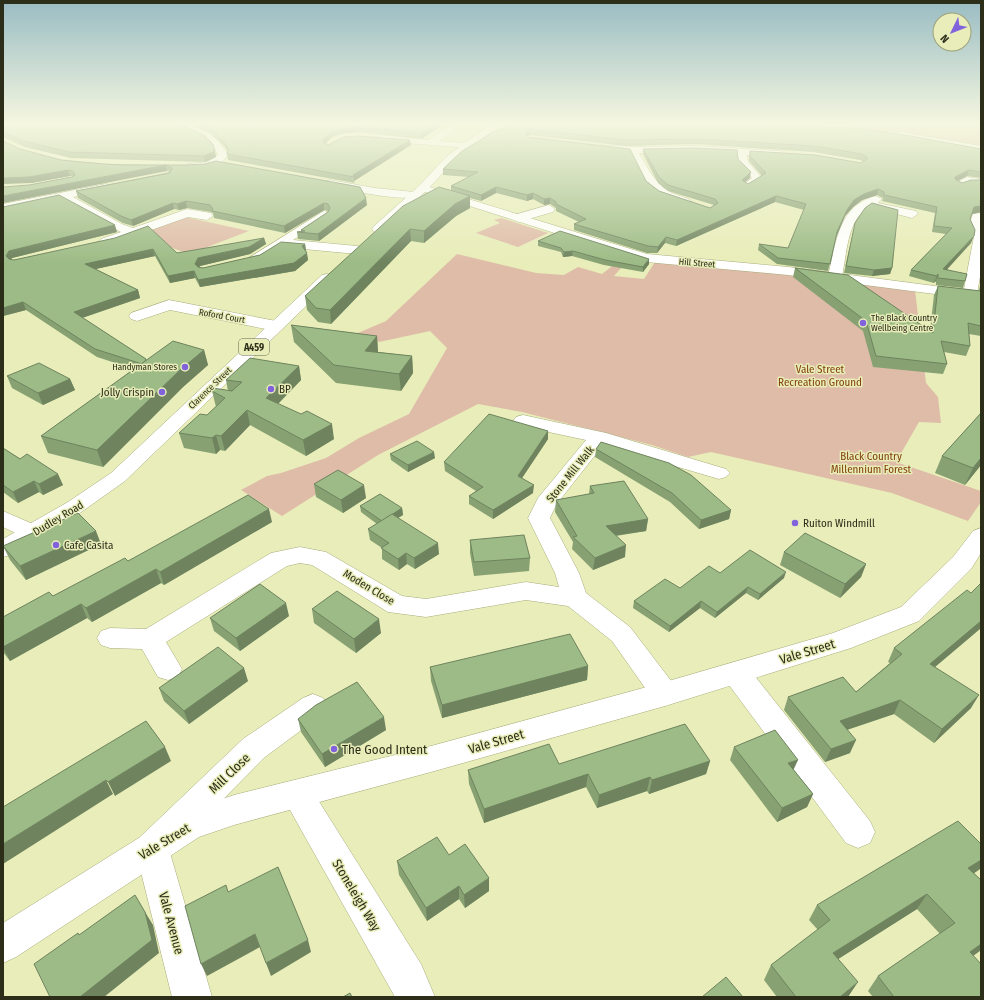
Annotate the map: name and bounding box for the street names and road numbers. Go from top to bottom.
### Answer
street label: Hill Street [678,256,716,270]
street label: Roford Court [198,307,246,325]
road number: A459 [239,339,269,355]
street label: Clarence Street [186,365,234,411]
street label: Stone Mill Walk [544,443,598,505]
street label: Dudley Road [31,498,86,539]
street label: Moden Close [341,567,397,608]
street label: Vale Street [778,636,837,667]
street label: Vale Street [467,726,526,757]
street label: Mill Close [206,750,253,797]
street label: Vale Street [136,820,193,863]
street label: Stoneleigh Way [329,857,384,934]
street label: Vale Avenue [156,890,187,956]

